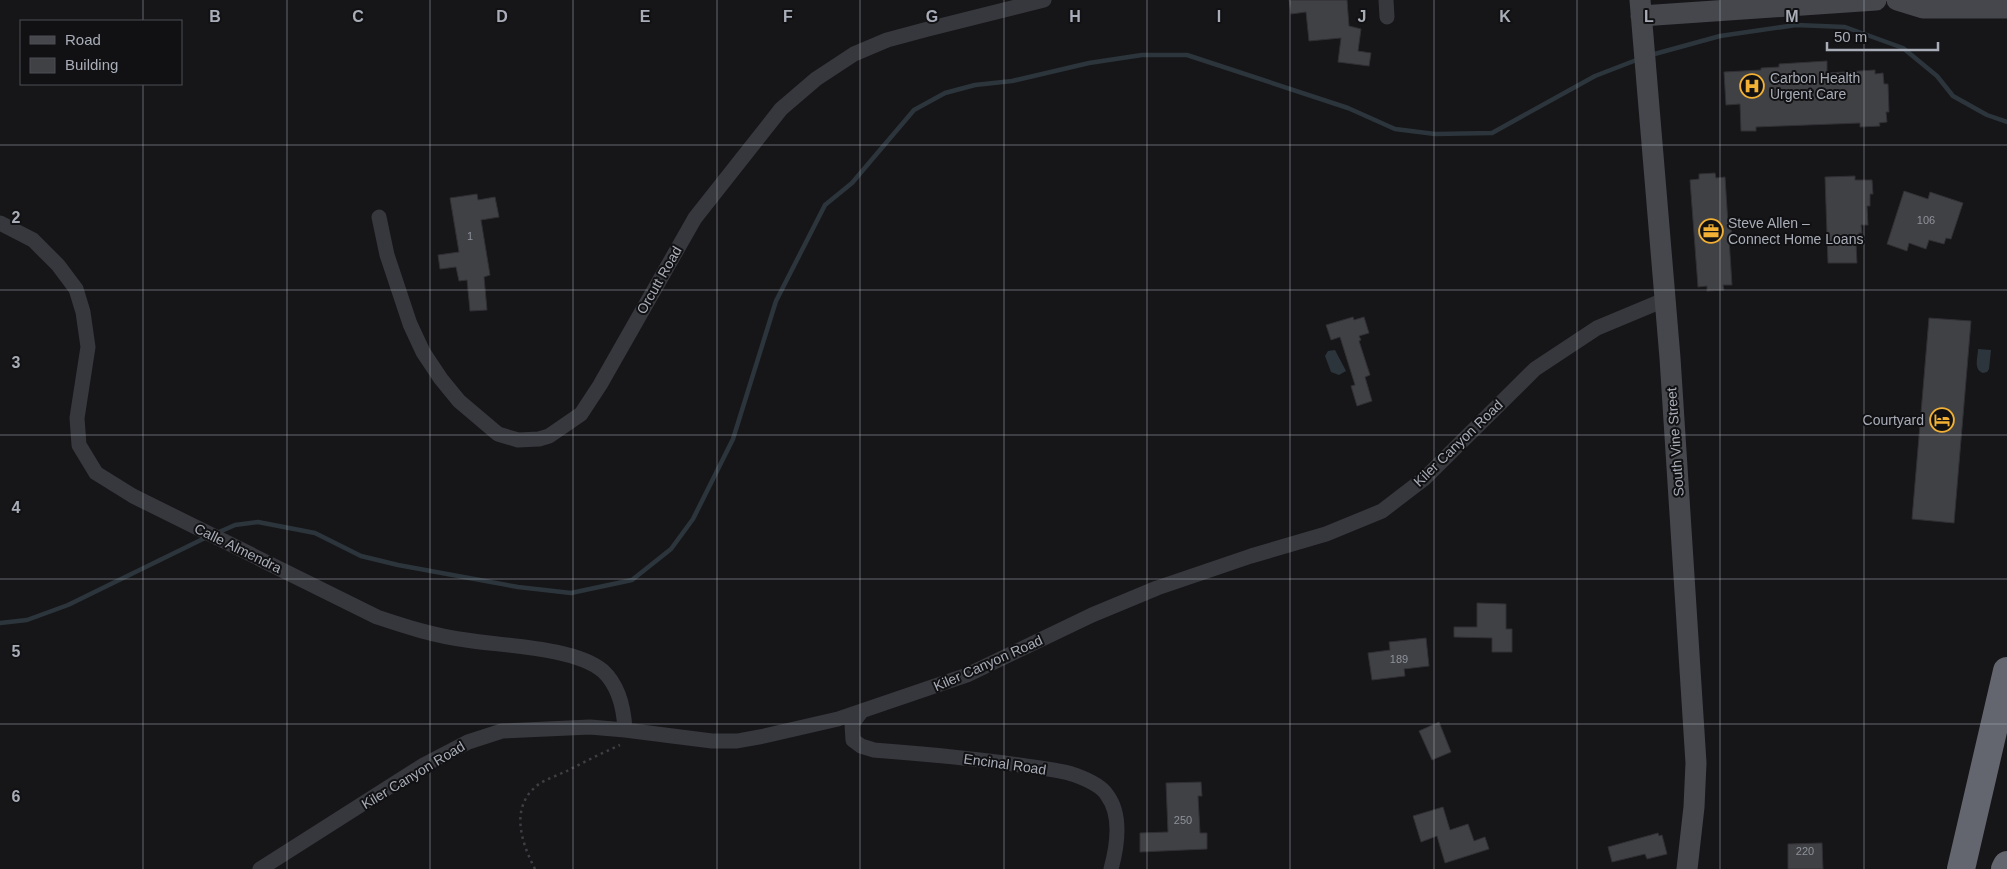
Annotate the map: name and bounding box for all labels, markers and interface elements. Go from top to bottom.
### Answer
text: B [209,8,221,25]
text: C [352,8,364,25]
text: D [496,8,508,25]
text: E [640,8,651,25]
text: F [783,8,793,25]
text: G [926,8,938,25]
text: H [1069,8,1081,25]
text: I [1217,8,1221,25]
text: J [1358,8,1366,25]
text: K [1499,8,1511,25]
text: L [1644,8,1654,25]
text: M [1785,8,1799,25]
legend [20,20,182,85]
scale bar [1827,20,1938,52]
text: 50 m [1834,28,1867,45]
text: Road [65,31,101,48]
text: Building [65,56,118,73]
place label: Carbon Health Urgent Care [1770,70,1860,102]
hospital icon: Carbon Health Urgent Care [1739,73,1765,99]
text: 2 [12,209,21,226]
house number: 106 [1917,214,1935,226]
place label: Steve Allen – Connect Home Loans [1728,215,1863,247]
office icon: Steve Allen – Connect Home Loans [1698,218,1724,244]
house number: 1 [467,230,473,242]
street label: Orcutt Road [633,243,685,317]
text: 3 [12,354,21,371]
street label: South Vine Street [1663,387,1687,497]
street label: Kiler Canyon Road [1410,396,1506,490]
hotel icon: Courtyard [1929,407,1955,433]
place label: Courtyard [1863,412,1924,428]
text: 4 [12,499,21,516]
street label: Calle Almendra [192,520,284,576]
street label: Kiler Canyon Road [931,632,1045,694]
text: 5 [12,643,21,660]
house number: 189 [1390,653,1408,665]
street label: Kiler Canyon Road [359,738,467,812]
street label: Encinal Road [963,750,1047,778]
text: 6 [12,788,21,805]
house number: 250 [1174,814,1192,826]
house number: 220 [1796,845,1814,857]

